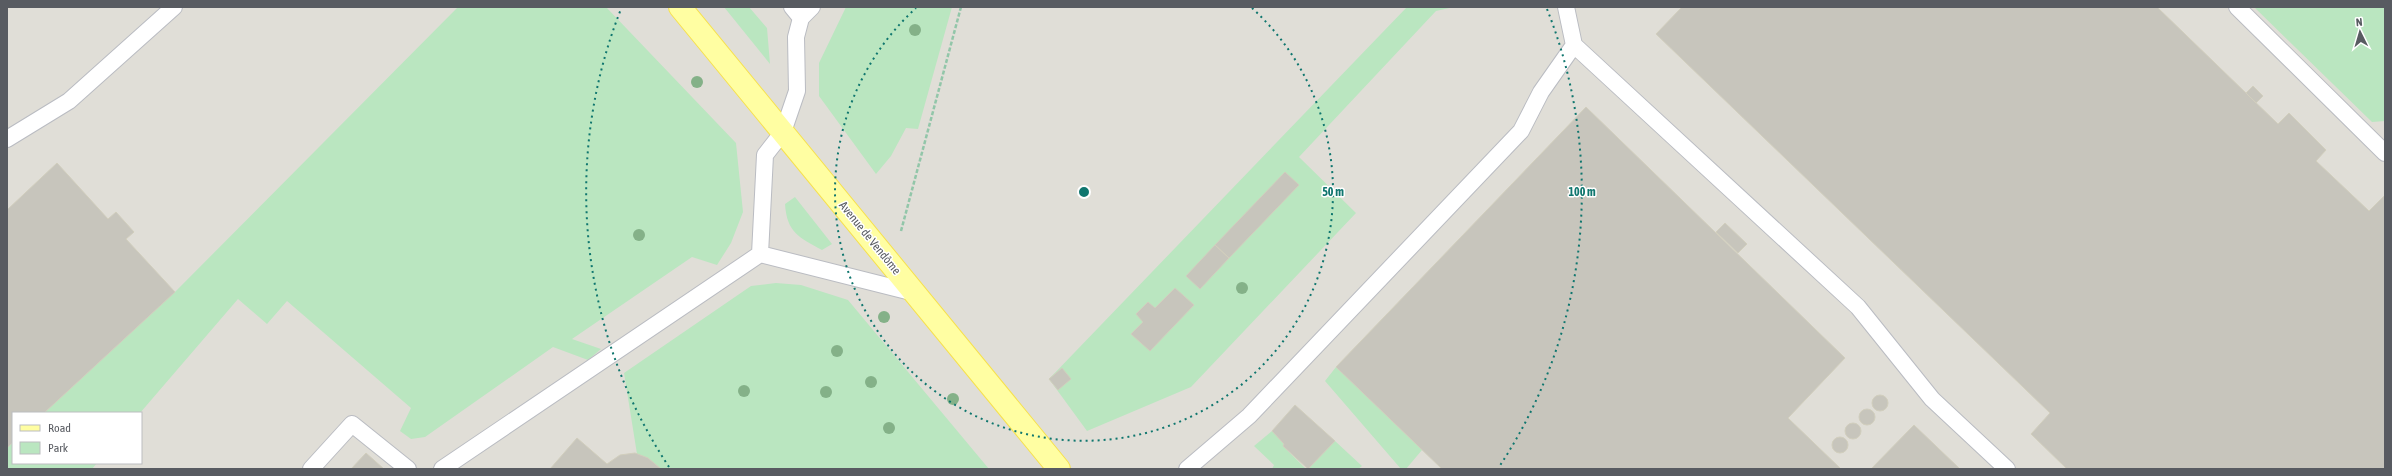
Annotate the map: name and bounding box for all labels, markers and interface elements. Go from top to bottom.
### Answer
north arrow [2340,12,2380,52]
text: N [2355,16,2363,28]
centre of rings [1077,185,1091,199]
text: 50 m [1322,185,1344,199]
text: 100 m [1568,185,1596,199]
street label: Avenue de Vendôme [836,199,904,277]
legend [12,412,142,464]
text: Road [48,421,71,435]
text: Park [48,441,69,455]

